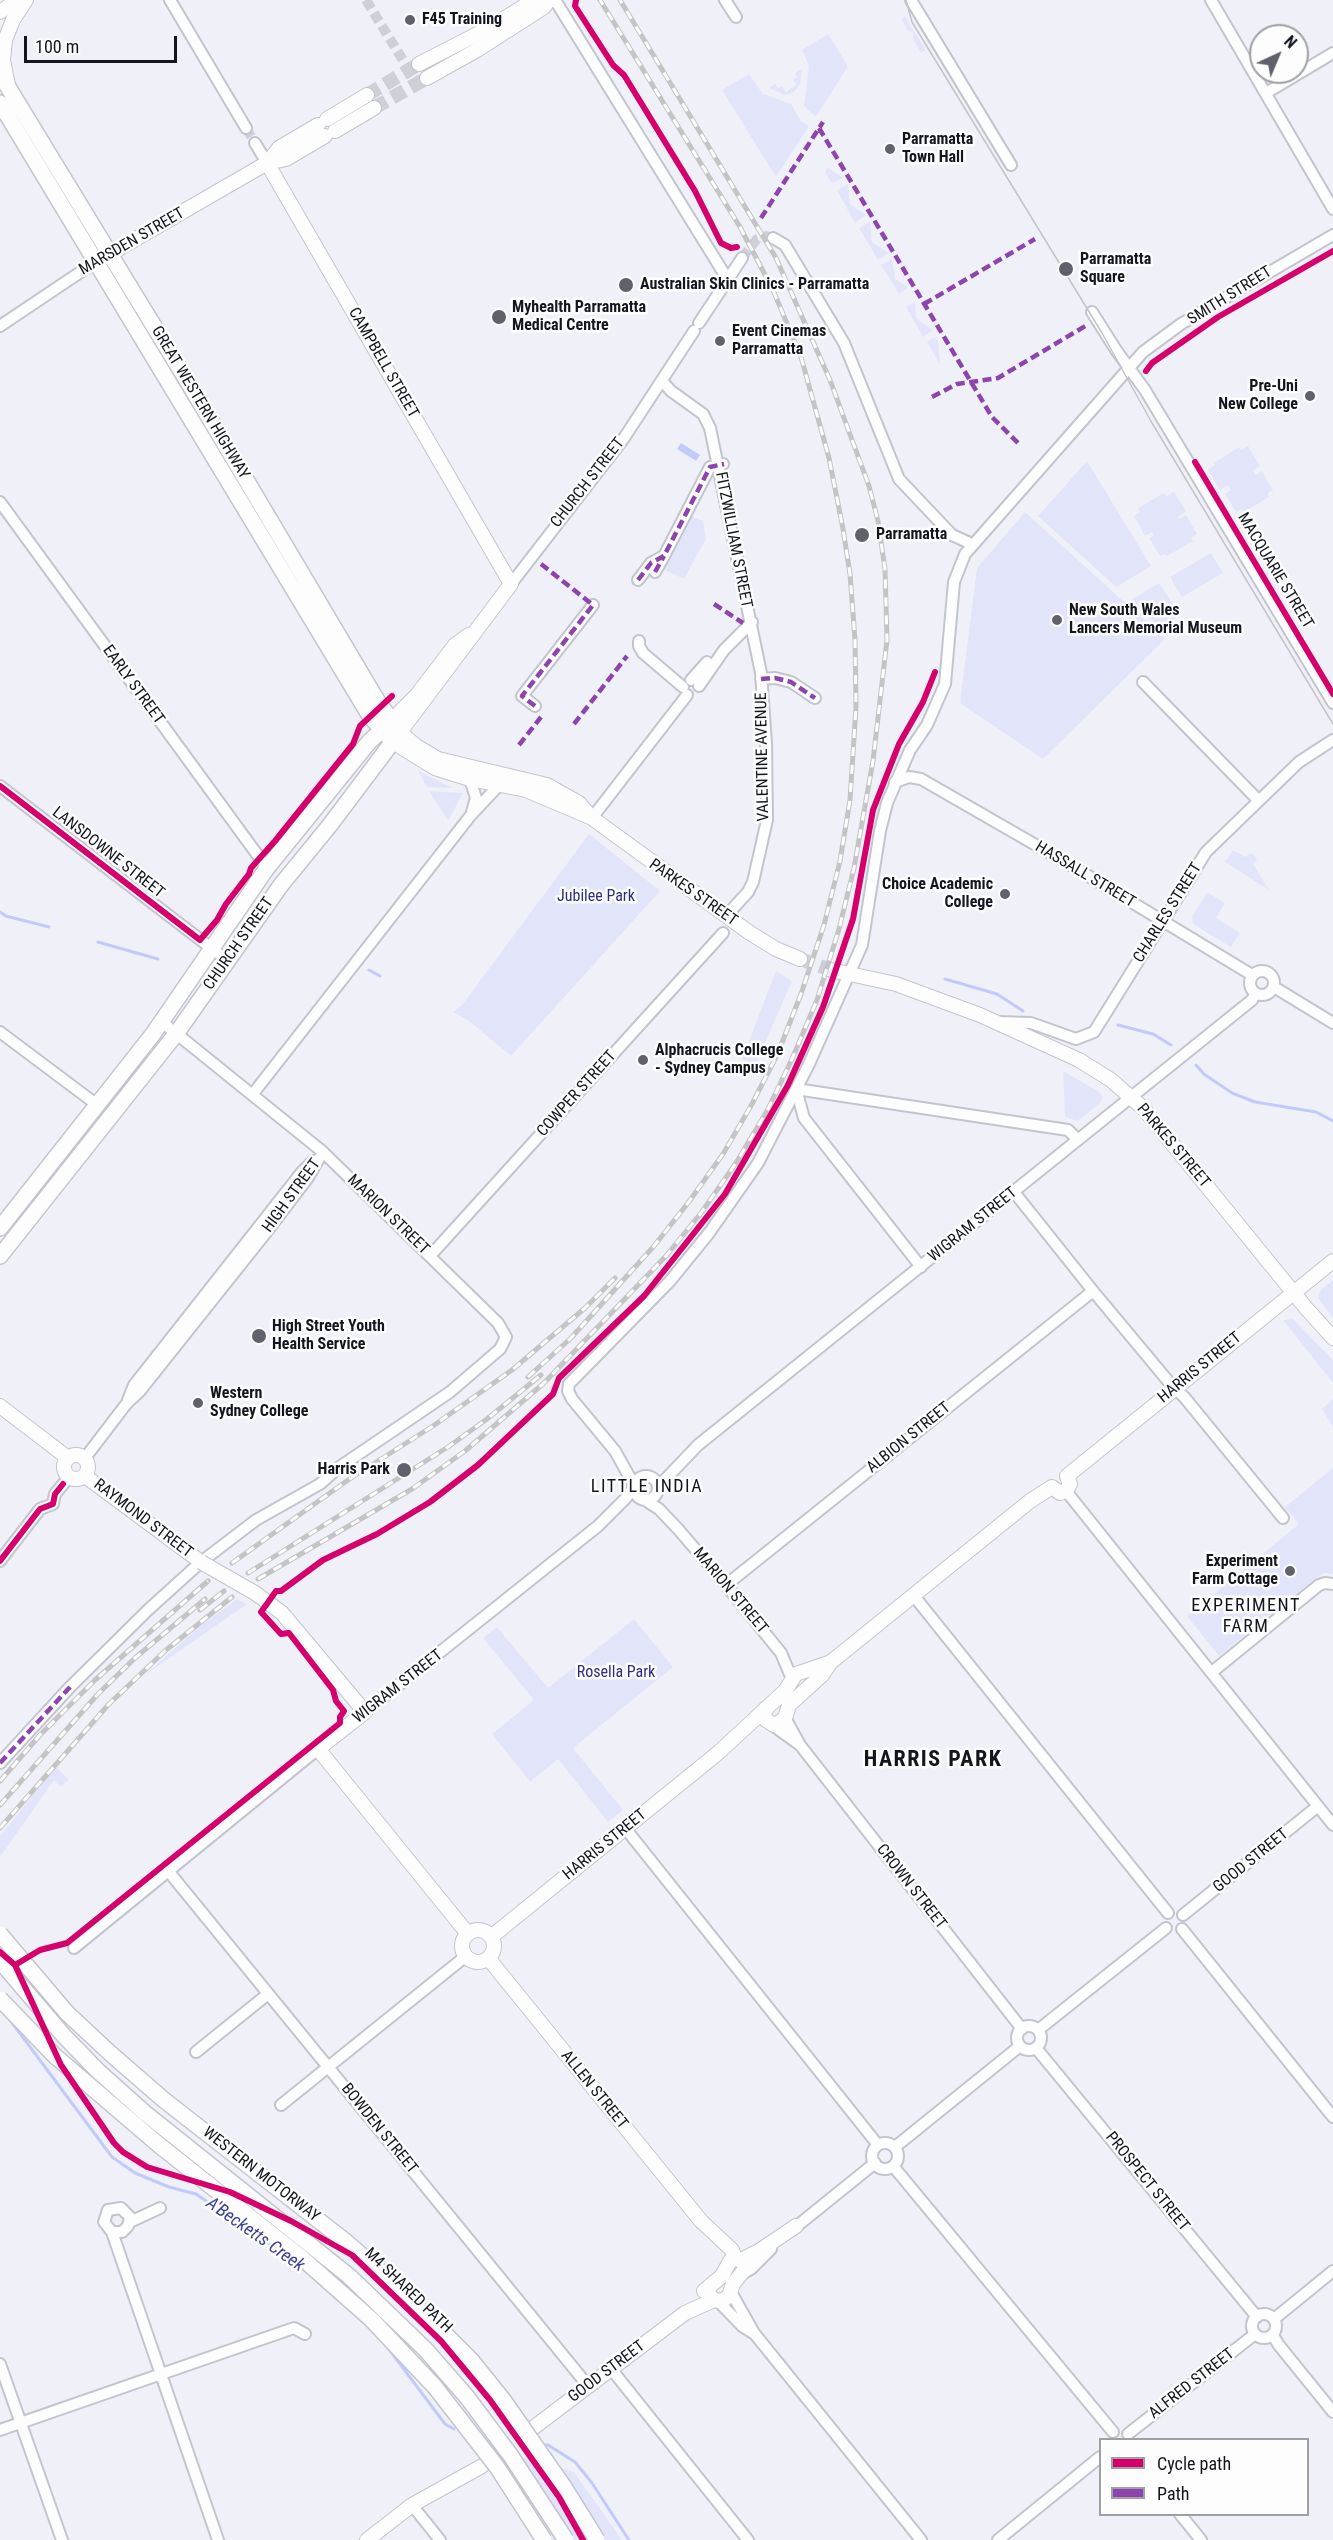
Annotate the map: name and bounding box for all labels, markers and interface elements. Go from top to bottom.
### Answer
place label: F45 Training [422,10,502,30]
marker: F45 Training [403,13,417,27]
scale bar [27,24,180,62]
north arrow [1249,24,1309,84]
text: N [1280,32,1301,52]
text: 100 m [35,36,79,57]
place label: Parramatta Town Hall [902,130,973,168]
marker: Parramatta Town Hall [883,142,897,156]
street label: MARSDEN STREET [76,204,188,280]
place label: Parramatta Square [1080,250,1151,288]
marker: Parramatta Square [1057,260,1075,278]
street label: SMITH STREET [1184,263,1276,329]
place label: Australian Skin Clinics - Parramatta [640,275,869,295]
marker: Australian Skin Clinics - Parramatta [617,276,635,294]
place label: Myhealth Parramatta Medical Centre [512,298,646,336]
street label: CAMPBELL STREET [344,304,422,422]
marker: Myhealth Parramatta Medical Centre [490,308,508,326]
place label: Event Cinemas Parramatta [732,322,826,360]
street label: GREAT WESTERN HIGHWAY [147,323,253,483]
marker: Event Cinemas Parramatta [713,334,727,348]
place label: Pre-Uni New College [1218,377,1298,415]
marker: Pre-Uni New College [1303,389,1317,403]
street label: CHURCH STREET [547,434,629,532]
street label: FITZWILLIAM STREET [710,470,756,610]
street label: MACQUARIE STREET [1233,510,1317,632]
place label: Parramatta [876,525,947,545]
marker: Parramatta [853,526,871,544]
place label: New South Wales Lancers Memorial Museum [1069,601,1242,639]
marker: New South Wales Lancers Memorial Museum [1050,613,1064,627]
street label: EARLY STREET [98,642,168,728]
street label: VALENTINE AVENUE [752,692,774,822]
street label: LANSDOWNE STREET [48,803,168,903]
street label: HASSALL STREET [1031,838,1139,912]
street label: PARKES STREET [645,855,741,931]
street label: CHARLES STREET [1130,860,1206,966]
place label: Choice Academic College [882,875,993,913]
park label: Jubilee Park [557,887,635,907]
marker: Choice Academic College [998,887,1012,901]
street label: CHURCH STREET [200,894,278,994]
place label: Alphacrucis College - Sydney Campus [655,1041,783,1079]
street label: COWPER STREET [533,1047,621,1141]
marker: Alphacrucis College - Sydney Campus [636,1053,650,1067]
street label: PARKES STREET [1132,1100,1214,1192]
street label: HIGH STREET [259,1155,325,1237]
street label: MARION STREET [343,1171,433,1259]
street label: WIGRAM STREET [925,1183,1021,1267]
place label: High Street Youth Health Service [272,1317,385,1355]
marker: High Street Youth Health Service [250,1327,268,1345]
street label: HARRIS STREET [1154,1329,1246,1407]
place label: Western Sydney College [210,1384,308,1422]
marker: Western Sydney College [191,1396,205,1410]
street label: ALBION STREET [863,1398,955,1478]
place label: Harris Park [318,1460,390,1480]
marker: Harris Park [395,1461,413,1479]
street label: RAYMOND STREET [90,1475,196,1563]
district label: LITTLE INDIA [591,1476,703,1498]
street label: MARION STREET [688,1544,772,1638]
place label: Experiment Farm Cottage [1192,1552,1278,1590]
marker: Experiment Farm Cottage [1283,1564,1297,1578]
district label: EXPERIMENT FARM [1191,1595,1301,1638]
street label: WIGRAM STREET [349,1646,447,1728]
park label: Rosella Park [577,1663,655,1683]
district label: HARRIS PARK [864,1747,1002,1773]
street label: HARRIS STREET [559,1806,651,1884]
street label: GOOD STREET [1210,1825,1292,1897]
street label: CROWN STREET [872,1841,950,1933]
street label: ALLEN STREET [556,2047,632,2133]
street label: BOWDEN STREET [337,2080,421,2178]
street label: WESTERN MOTORWAY [199,2123,323,2227]
street label: PROSPECT STREET [1101,2128,1193,2236]
water label: A'Becketts Creek [202,2193,308,2277]
street label: M4 SHARED PATH [360,2244,456,2338]
street label: GOOD STREET [565,2337,649,2407]
street label: ALFRED STREET [1145,2345,1239,2423]
legend [1099,2438,1309,2516]
text: Cycle path [1157,2453,1231,2474]
text: Path [1157,2483,1190,2504]

